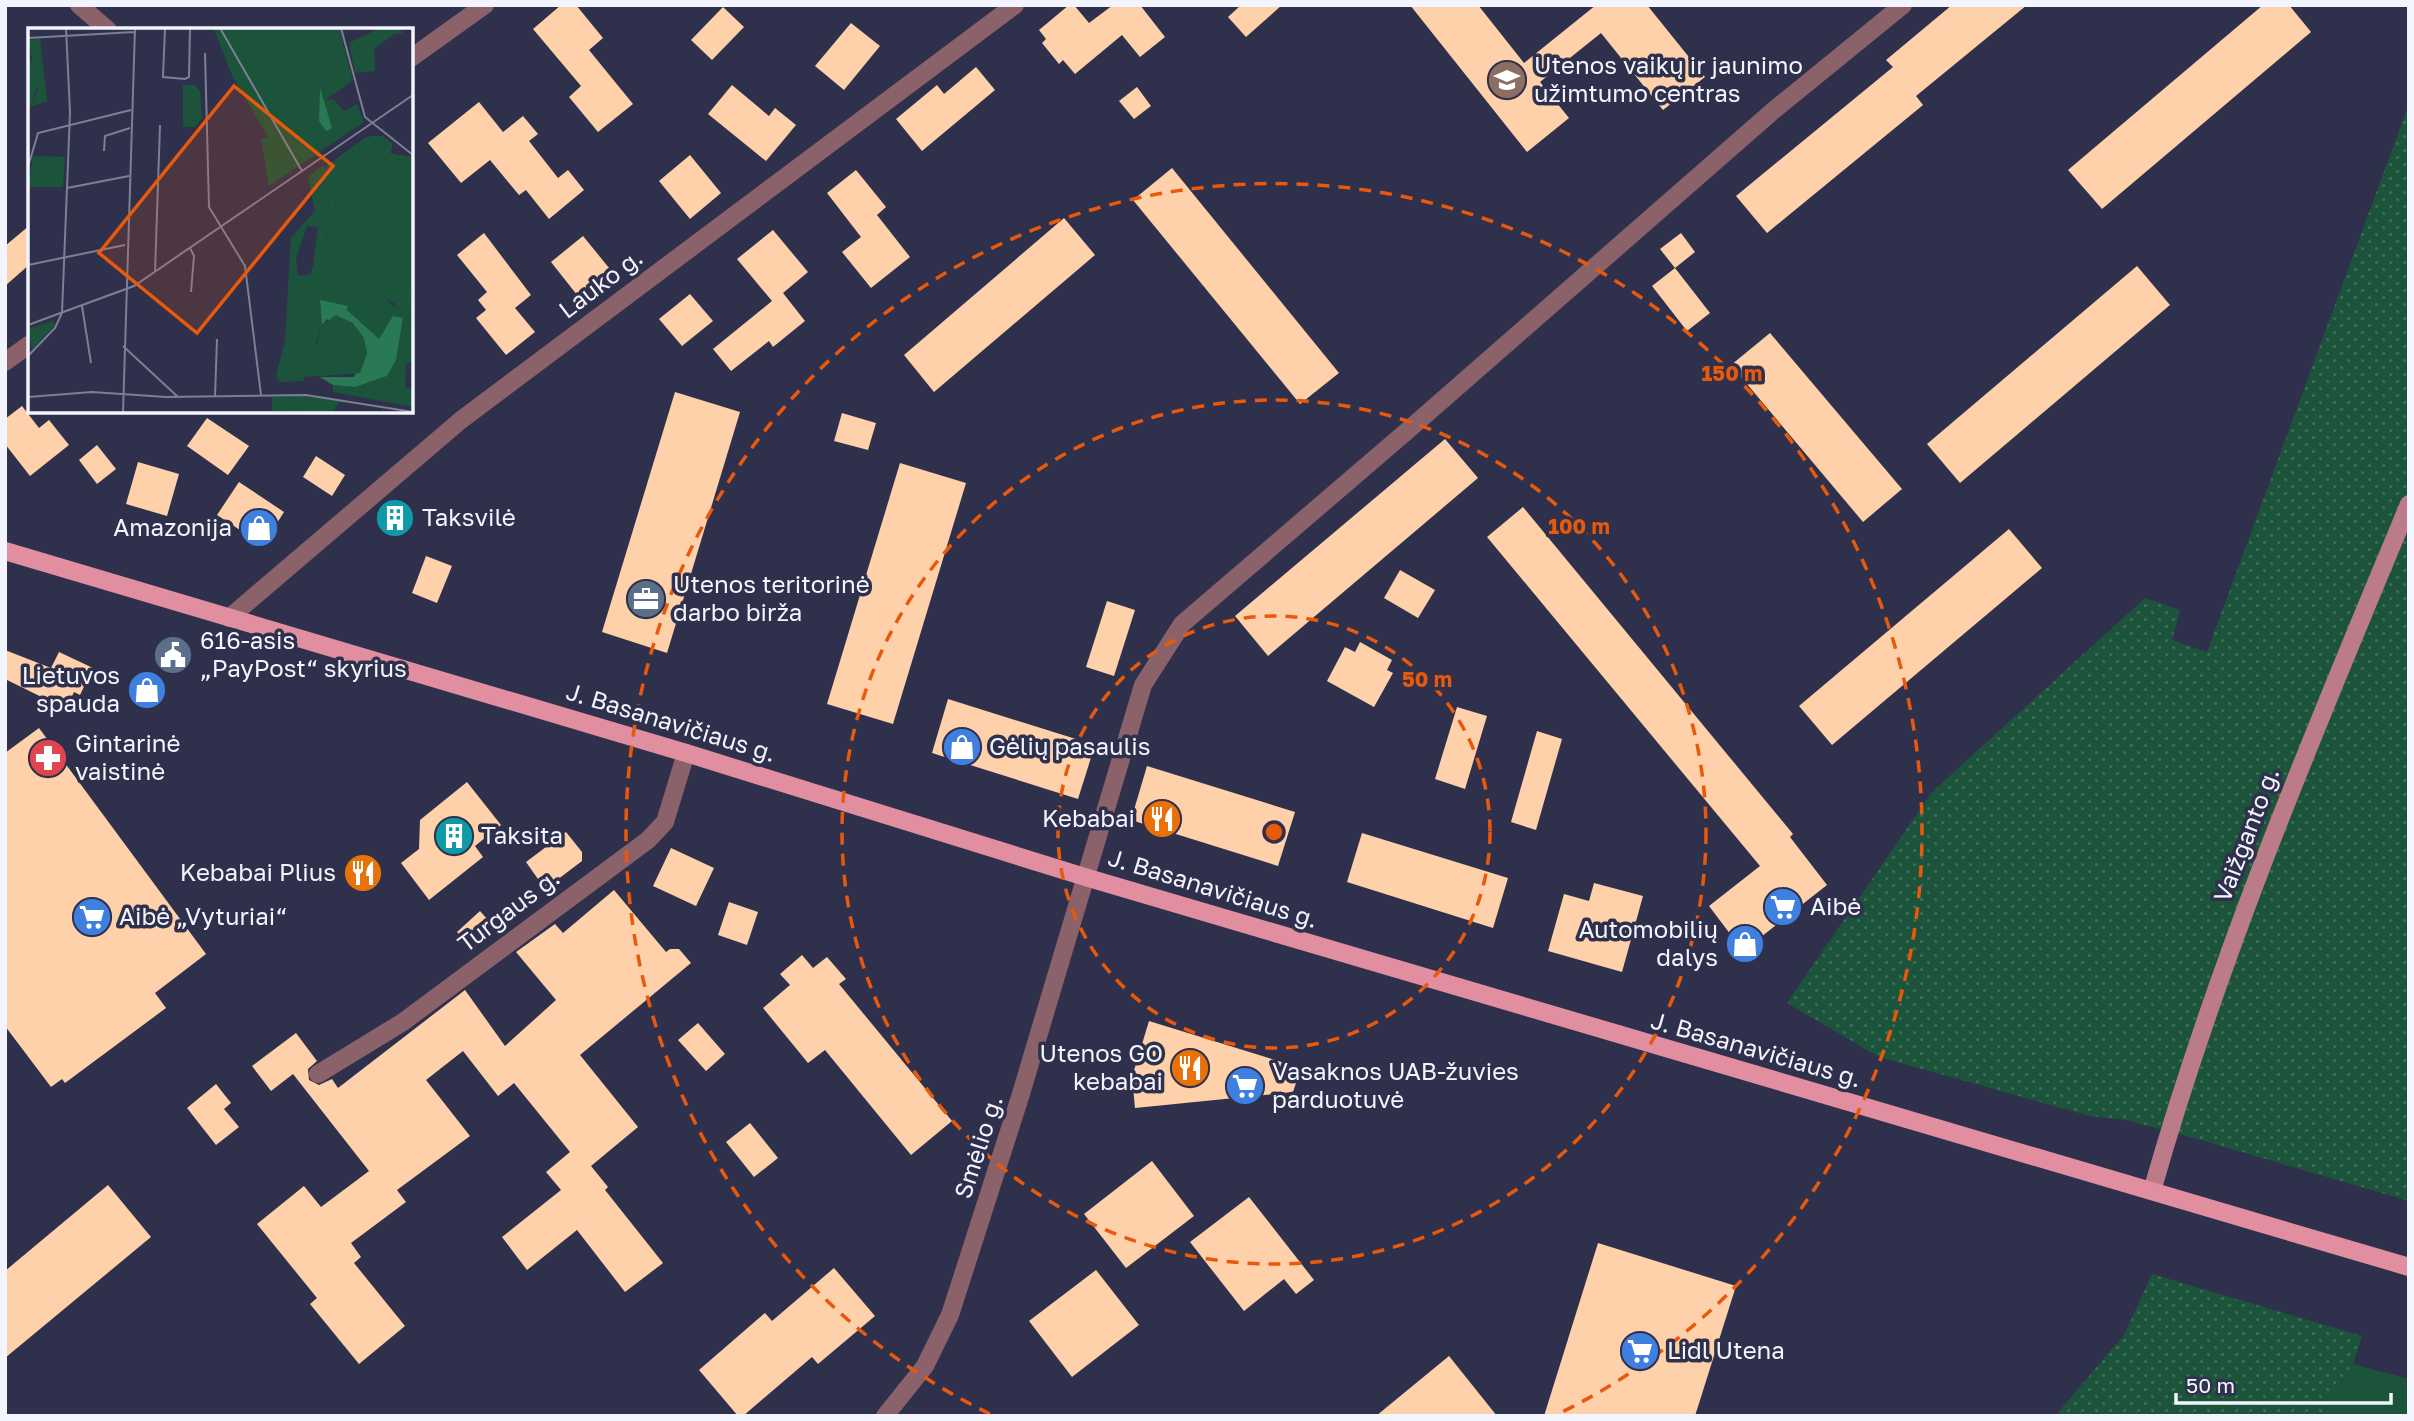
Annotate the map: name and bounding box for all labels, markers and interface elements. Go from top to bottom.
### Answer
inset map [28,28,413,413]
place label: Utenos vaikų ir jaunimo užimtumo centras [1534,50,1803,107]
school or university icon: Utenos vaikų ir jaunimo užimtumo centras [1486,59,1528,101]
street label: Lauko g. [552,242,648,324]
text: 150 m [1702,360,1762,386]
building icon: Taksvilė [374,497,416,539]
place label: Taksvilė [422,502,516,531]
shop icon: Amazonija [238,507,280,549]
place label: Amazonija [113,512,232,541]
text: 100 m [1548,513,1610,539]
place label: Utenos teritorinė darbo birža [673,569,870,626]
office icon: Utenos teritorinė darbo birža [625,578,667,620]
place label: 616-asis „PayPost“ skyrius [200,625,407,682]
public building icon: 616-asis „PayPost“ skyrius [152,634,194,676]
place label: Lietuvos spauda [22,660,120,717]
text: 50 m [1402,666,1452,692]
shop icon: Lietuvos spauda [126,669,168,711]
street label: J. Basanavičiaus g. [563,676,780,767]
shop icon: Gėlių pasaulis [941,726,983,768]
place label: Gintarinė vaistinė [75,728,181,785]
place label: Gėlių pasaulis [989,731,1150,760]
pharmacy icon: Gintarinė vaistinė [27,737,69,779]
street label: Vaižganto g. [2207,763,2285,906]
restaurant icon: Kebabai [1141,798,1183,840]
place label: Kebabai [1042,803,1135,832]
building icon: Taksita [433,815,475,857]
place label: Taksita [481,820,563,849]
centre of rings [1262,820,1286,844]
street label: J. Basanavičiaus g. [1105,842,1322,933]
restaurant icon: Kebabai Plius [342,852,384,894]
place label: Kebabai Plius [180,857,336,886]
street label: Turgaus g. [451,862,565,957]
supermarket icon: Aibė [1762,886,1804,928]
place label: Aibė [1810,891,1861,920]
supermarket icon: Aibė „Vyturiai“ [71,896,113,938]
place label: Aibė „Vyturiai“ [119,901,287,930]
place label: Automobilių dalys [1578,914,1718,971]
shop icon: Automobilių dalys [1724,923,1766,965]
street label: J. Basanavičiaus g. [1648,1005,1865,1093]
place label: Utenos GO kebabai [1039,1038,1163,1095]
restaurant icon: Utenos GO kebabai [1169,1047,1211,1089]
place label: Vasaknos UAB-žuvies parduotuvė [1272,1056,1519,1113]
supermarket icon: Vasaknos UAB-žuvies parduotuvė [1224,1065,1266,1107]
street label: Smėlio g. [947,1091,1008,1202]
supermarket icon: Lidl Utena [1619,1330,1661,1372]
place label: Lidl Utena [1667,1335,1785,1364]
scale bar [2176,1362,2391,1406]
text: 50 m [2186,1372,2235,1398]

